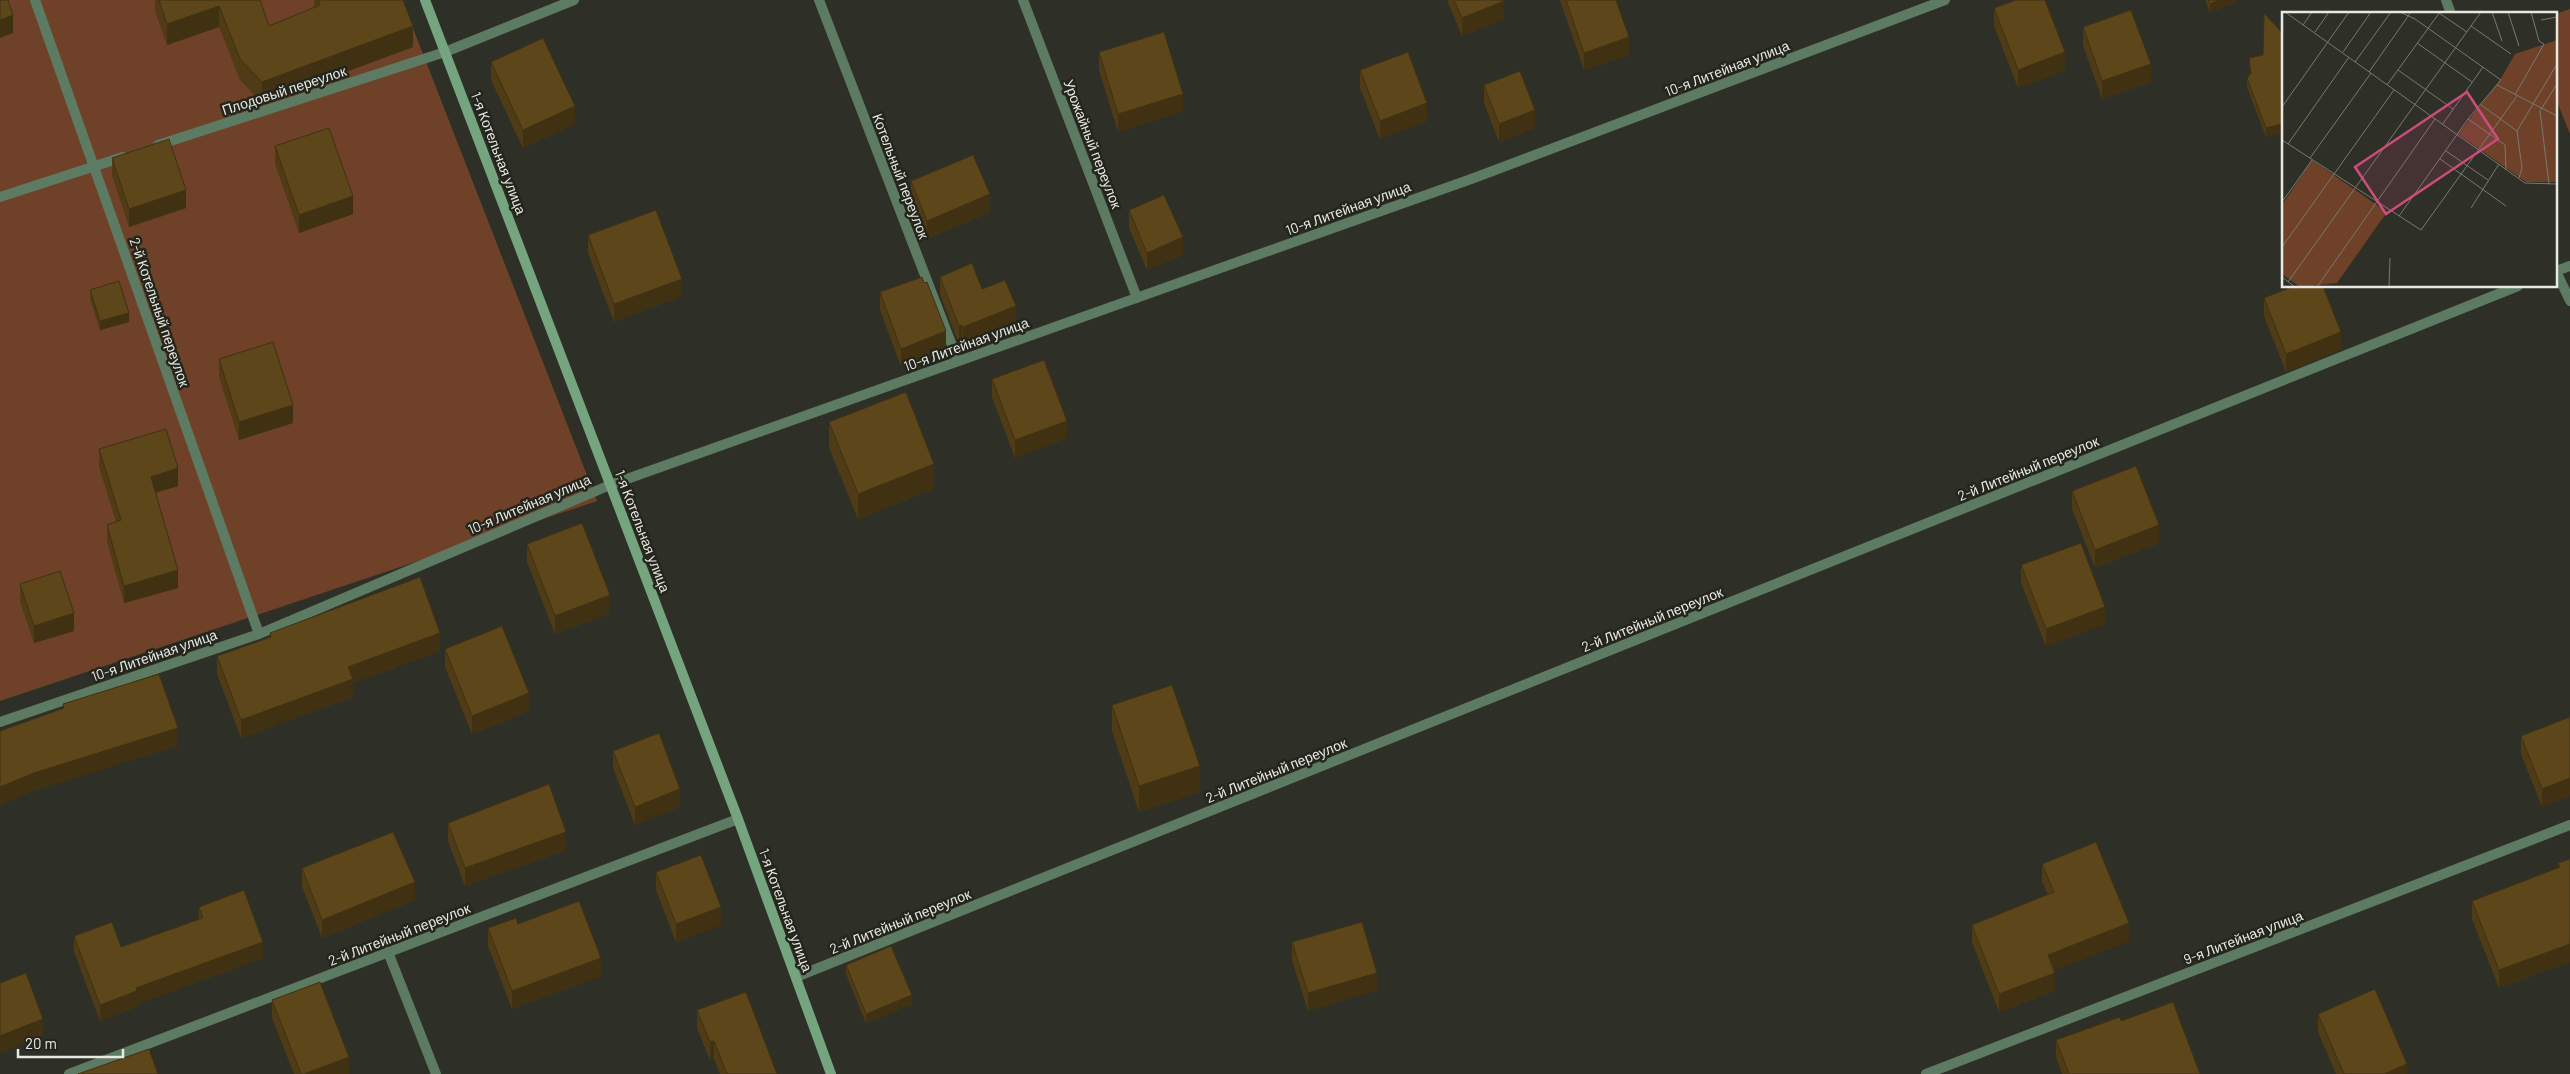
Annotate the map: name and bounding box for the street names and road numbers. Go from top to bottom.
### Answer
street label: 10-я Литейная улица [1662,36,1792,100]
street label: Плодовый переулок [220,62,349,118]
street label: Урожайный переулок [1061,77,1126,212]
street label: 1-я Котельная улица [468,89,530,217]
street label: Котельный переулок [869,111,933,242]
street label: 10-я Литейная улица [1283,177,1413,239]
street label: 2-й Котельный переулок [126,235,194,390]
street label: 10-я Литейная улица [901,313,1031,375]
street label: 2-й Литейный переулок [1955,432,2102,504]
street label: 1-я Котельная улица [612,467,674,595]
street label: 10-я Литейная улица [465,470,593,538]
street label: 2-й Литейный переулок [1579,583,1726,655]
street label: 10-я Литейная улица [89,625,219,685]
street label: 2-й Литейный переулок [1203,734,1350,806]
street label: 1-я Котельная улица [756,846,816,974]
street label: 2-й Литейный переулок [827,885,974,957]
street label: 2-й Литейный переулок [326,899,473,969]
street label: 9-я Литейная улица [2181,906,2305,968]

